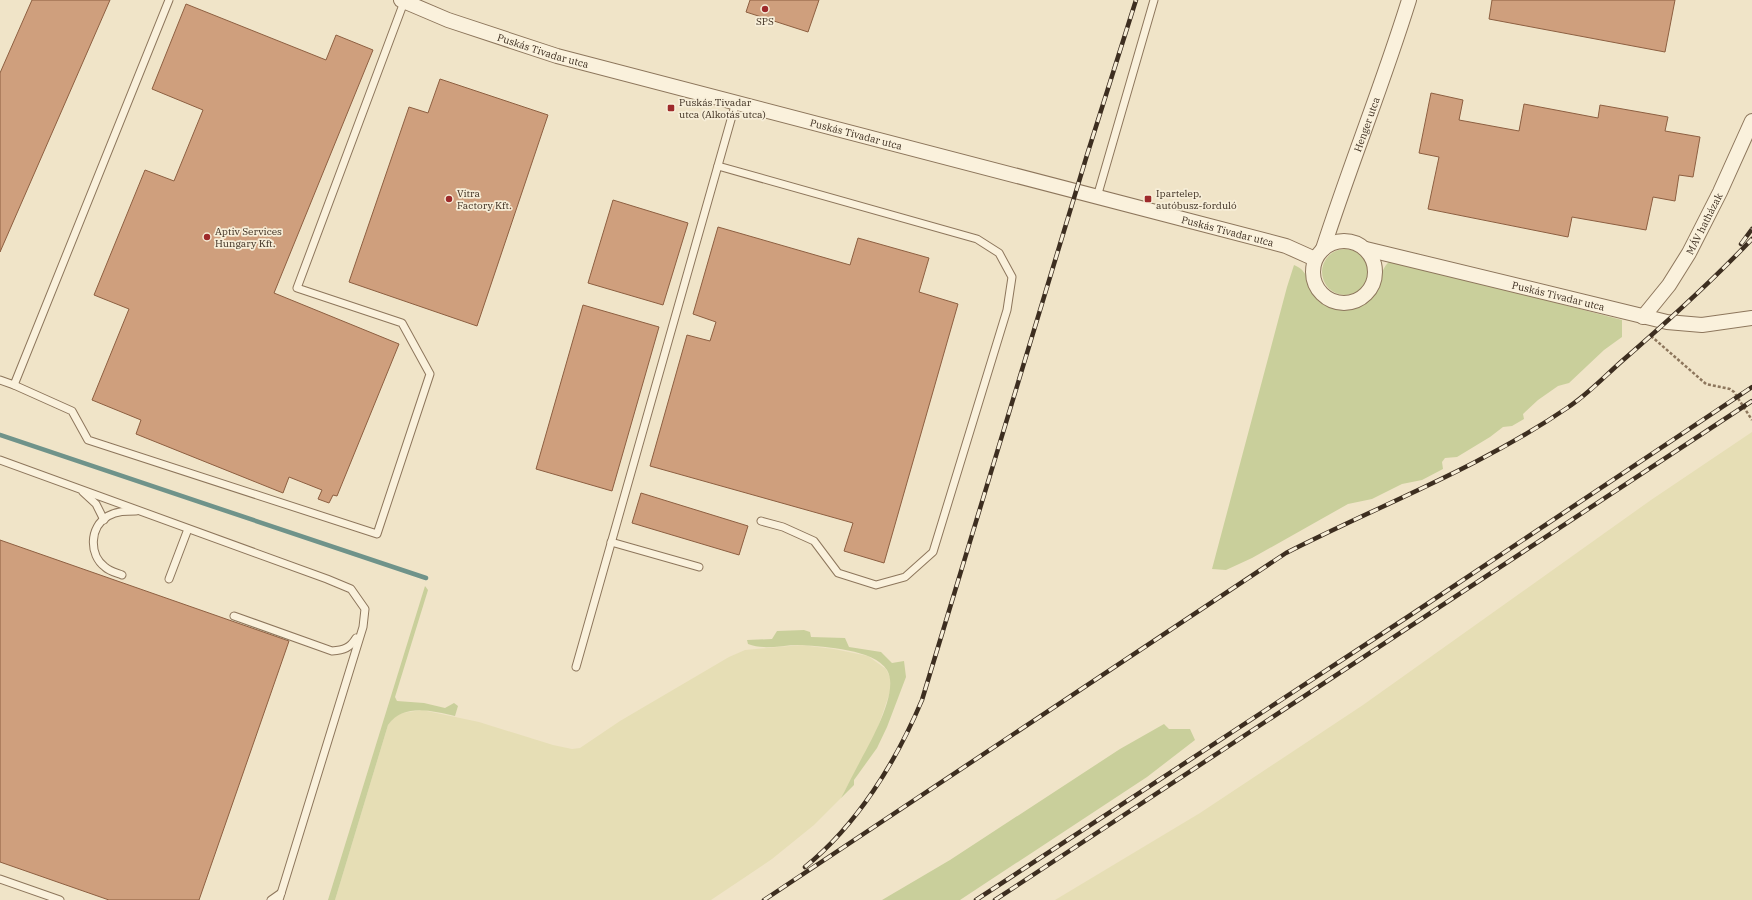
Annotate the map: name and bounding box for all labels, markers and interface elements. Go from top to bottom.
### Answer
marker: SPS [760,4,770,14]
place label: SPS [756,15,774,28]
street label: Puskás Tivadar utca [496,30,591,71]
street label: Henger utca [1351,95,1382,154]
place label: Puskás Tivadar utca (Alkotás utca) [679,96,766,121]
marker: Puskás Tivadar utca (Alkotás utca) [666,103,676,113]
street label: Puskás Tivadar utca [809,116,904,152]
place label: Vitra Factory Kft. [457,187,512,212]
place label: Ipartelep, autóbusz-forduló [1156,187,1237,212]
street label: MÁV hatházak [1683,190,1725,257]
marker: Vitra Factory Kft. [444,194,454,204]
marker: Ipartelep, autóbusz-forduló [1143,194,1153,204]
street label: Puskás Tivadar utca [1180,213,1276,249]
place label: Aptiv Services Hungary Kft. [215,225,282,250]
marker: Aptiv Services Hungary Kft. [202,232,212,242]
street label: Puskás Tivadar utca [1511,278,1607,313]

